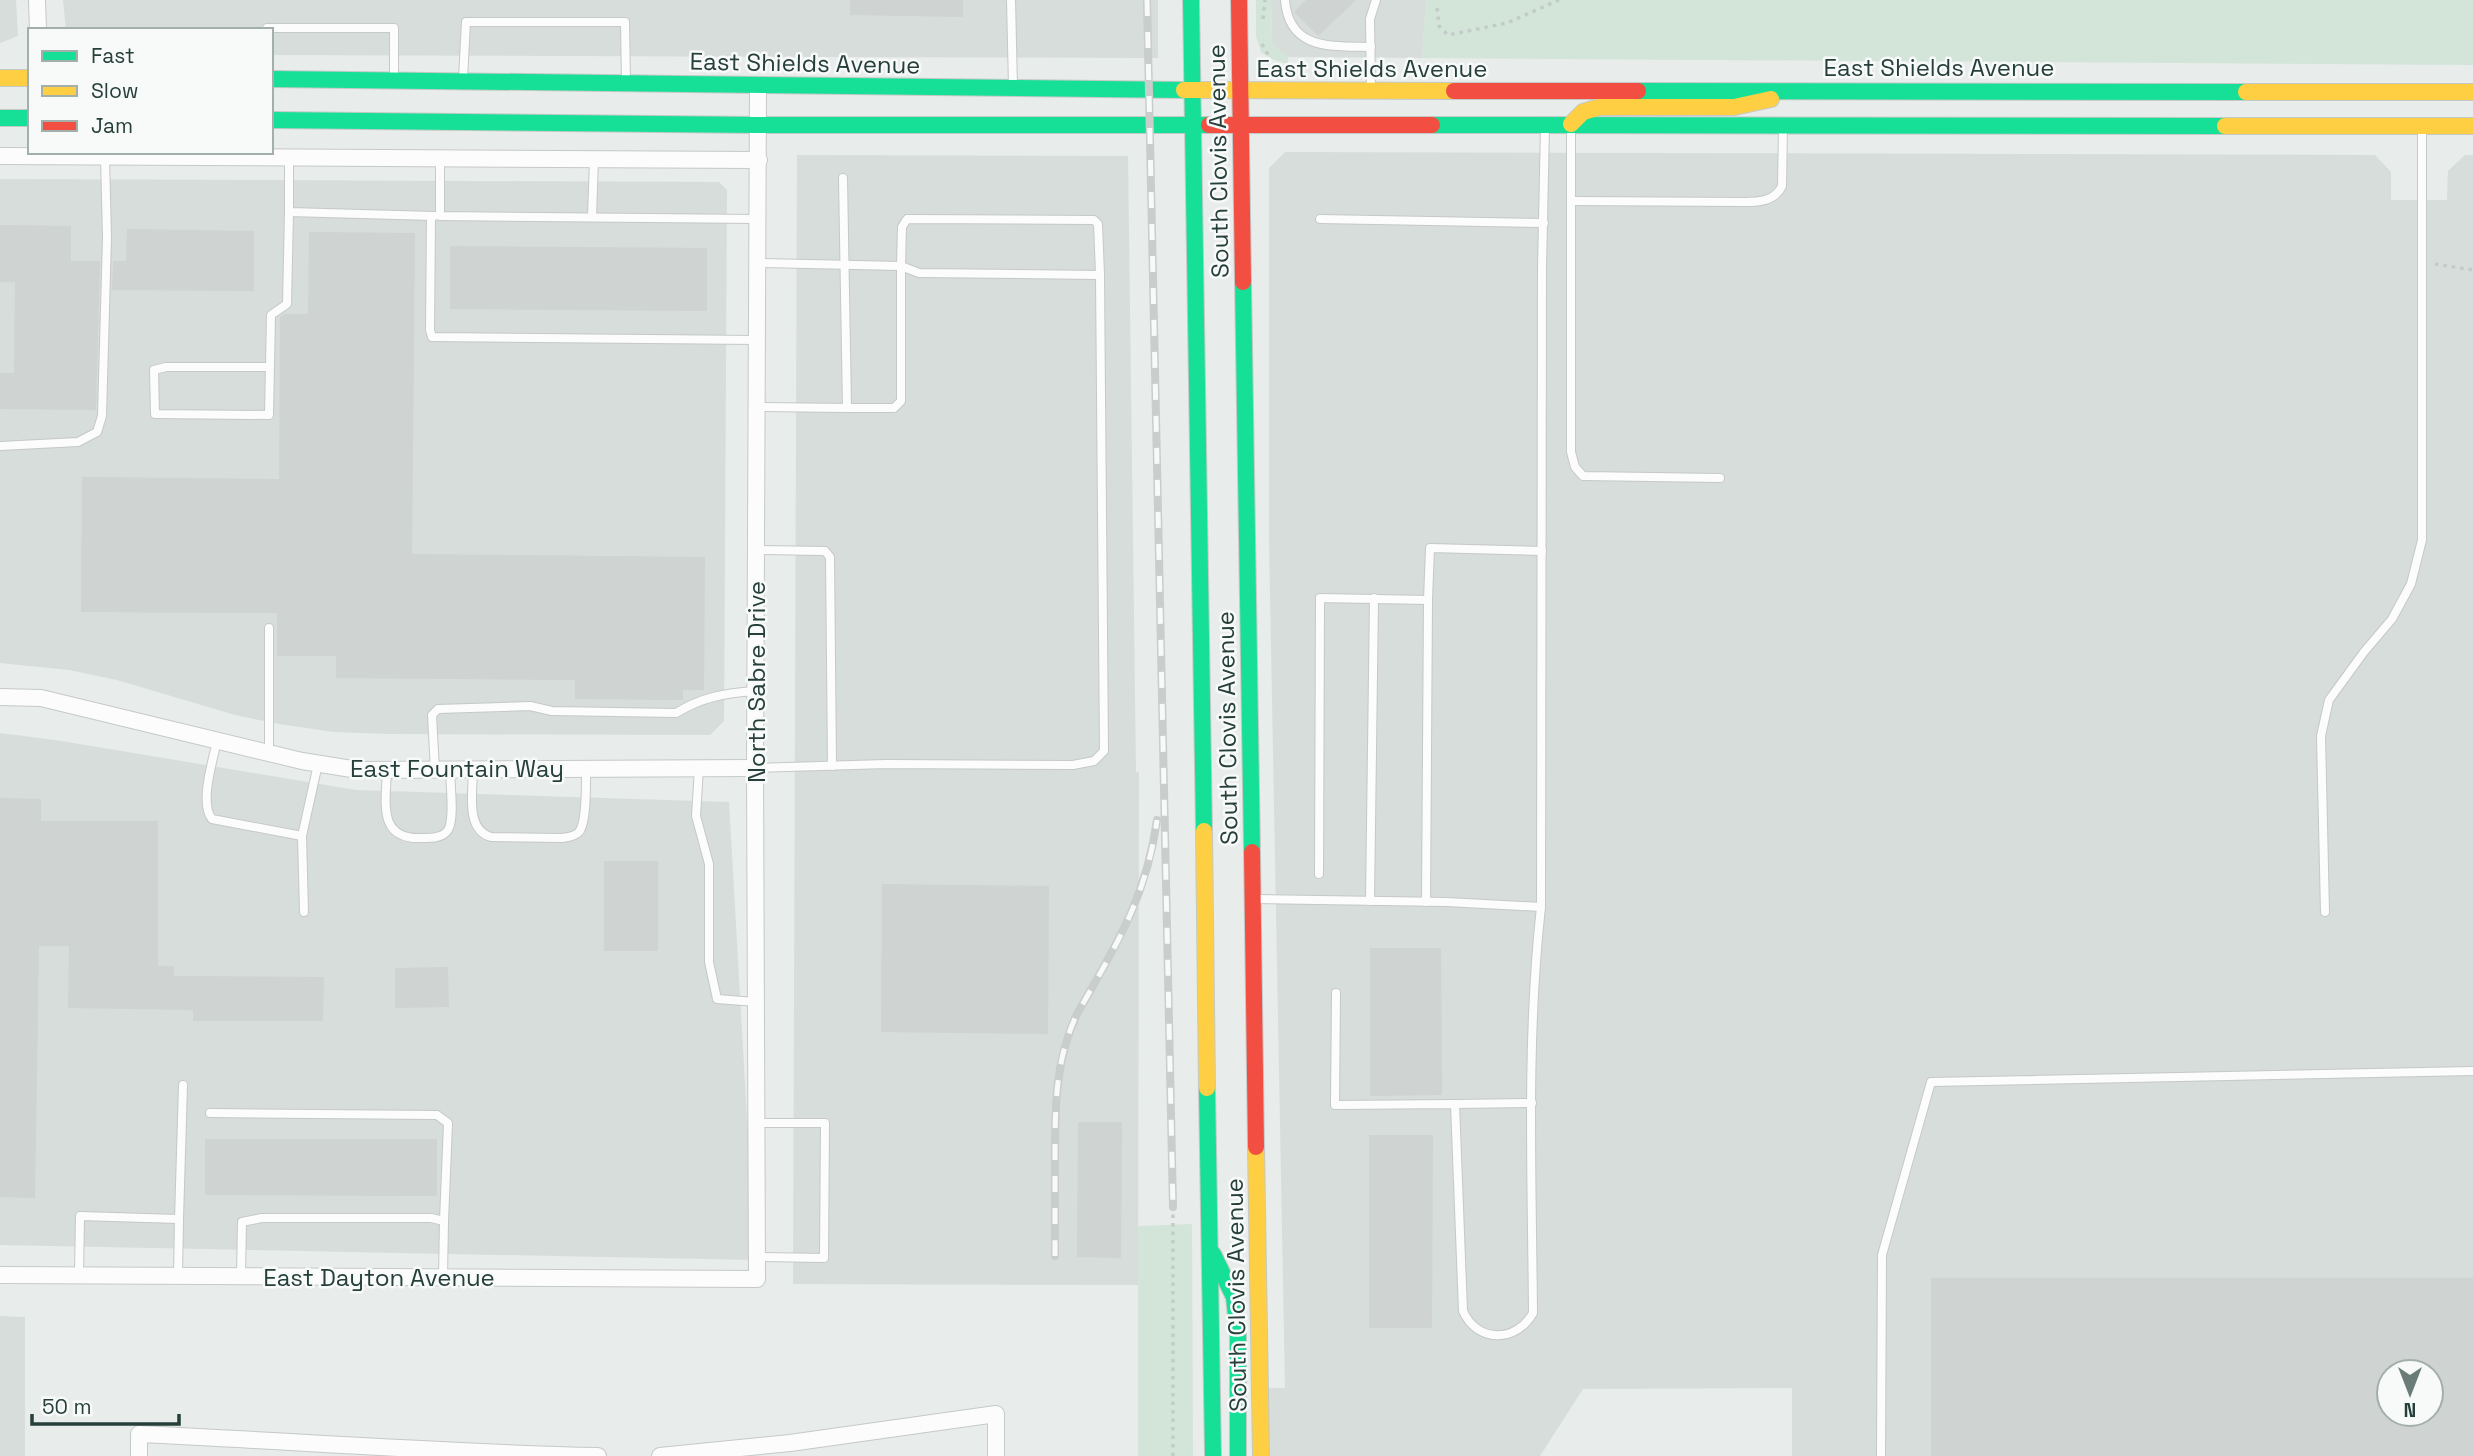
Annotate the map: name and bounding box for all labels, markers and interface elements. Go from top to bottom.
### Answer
legend [28,28,273,154]
text: Fast [91,42,135,69]
street label: South Clovis Avenue [1200,44,1236,278]
street label: East Shields Avenue [689,45,921,81]
street label: East Shields Avenue [1824,52,2054,83]
street label: East Shields Avenue [1257,53,1487,84]
text: Slow [91,77,139,104]
text: Jam [91,112,133,139]
street label: North Sabre Drive [741,581,772,783]
street label: South Clovis Avenue [1209,611,1245,845]
street label: East Fountain Way [350,753,564,784]
street label: South Clovis Avenue [1218,1178,1254,1412]
street label: East Dayton Avenue [263,1262,495,1293]
north arrow [2375,1358,2445,1428]
scale bar [32,1382,178,1426]
text: 50 m [42,1393,92,1420]
text: N [2404,1397,2416,1422]

